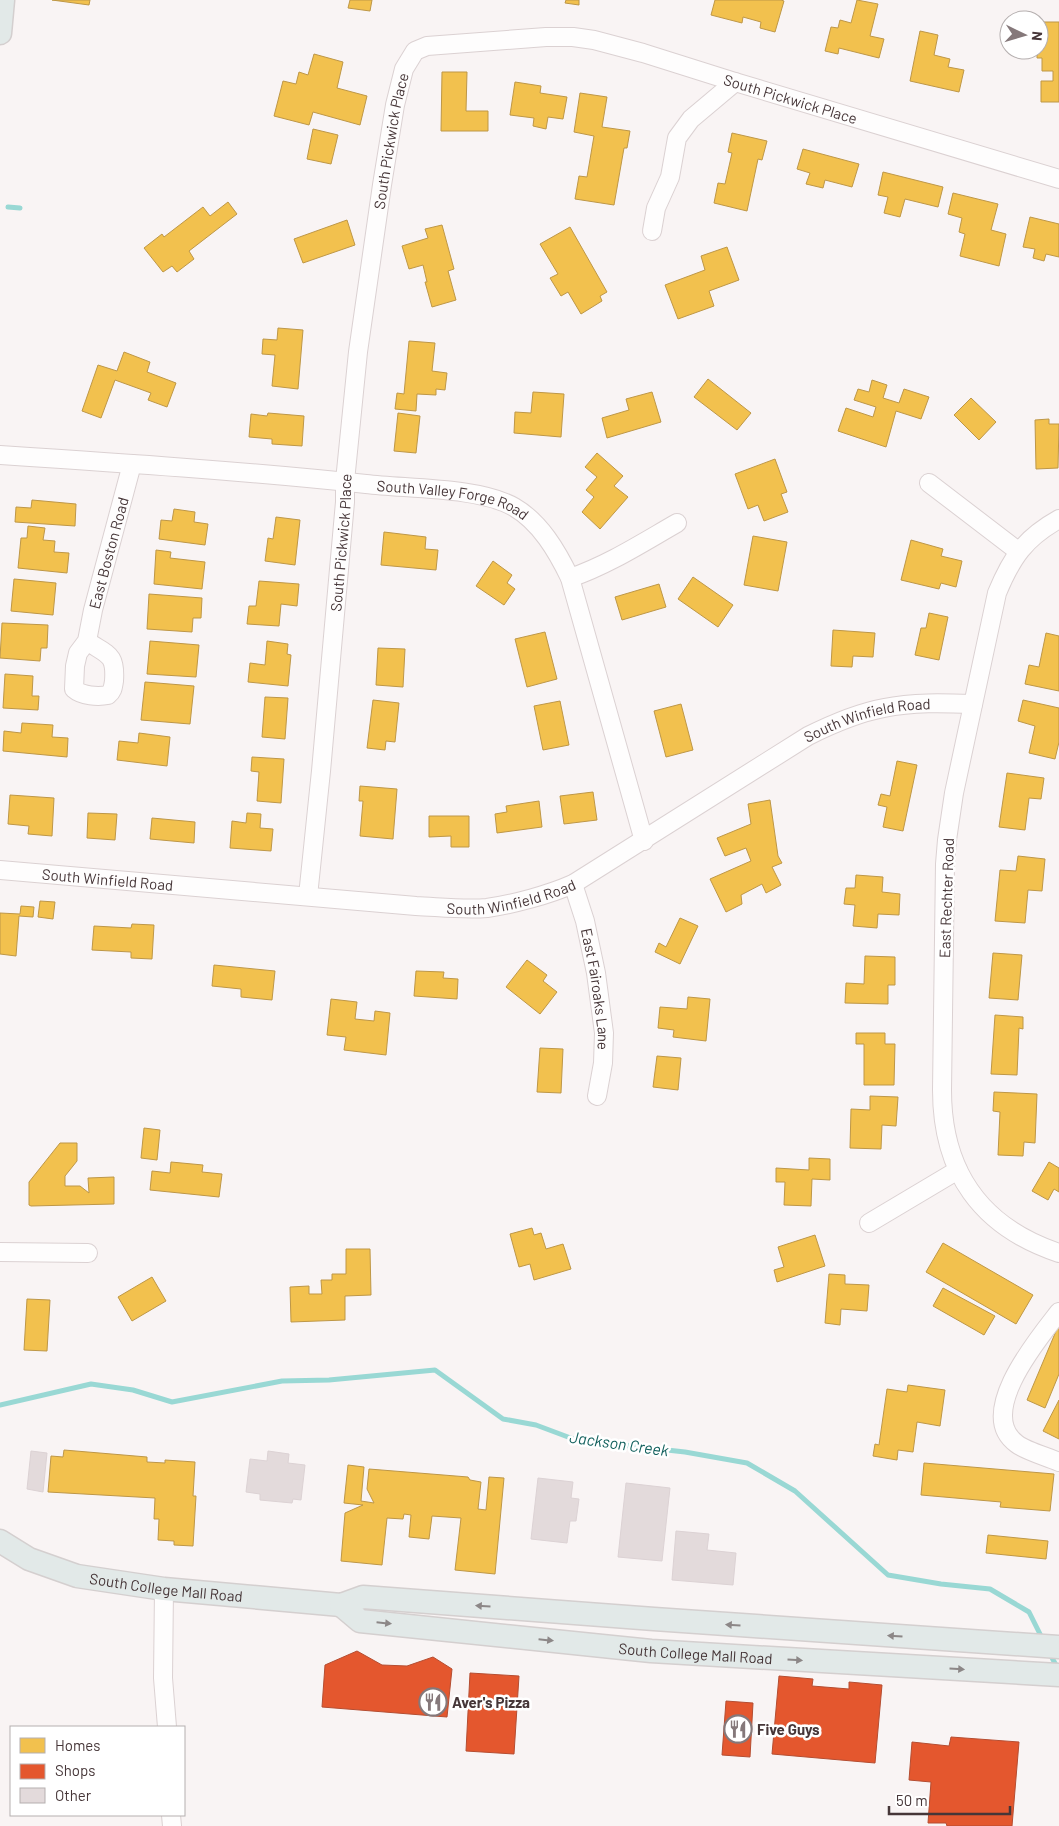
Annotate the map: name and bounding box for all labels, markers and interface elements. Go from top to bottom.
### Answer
north arrow [999,10,1049,60]
text: N [1029,31,1046,42]
street label: South Pickwick Place [722,70,859,127]
street label: South Pickwick Place [370,71,412,210]
street label: South Pickwick Place [326,473,355,612]
street label: South Valley Forge Road [376,476,533,523]
street label: East Boston Road [85,495,132,611]
street label: South Winfield Road [801,694,931,746]
street label: East Rechter Road [935,838,957,958]
street label: South Winfield Road [41,865,174,894]
street label: South Winfield Road [446,875,578,918]
street label: East Fairoaks Lane [578,927,613,1050]
water label: Jackson Creek [568,1427,670,1459]
street label: South College Mall Road [88,1569,244,1605]
one-way arrow [475,1602,491,1610]
one-way arrow [376,1619,392,1627]
one-way arrow [724,1620,740,1628]
one-way arrow [887,1631,903,1639]
one-way arrow [538,1636,554,1644]
street label: South College Mall Road [618,1639,773,1667]
one-way arrow [787,1656,803,1664]
one-way arrow [949,1666,965,1674]
restaurant icon: Aver's Pizza [418,1687,448,1717]
place label: Aver's Pizza [452,1693,530,1711]
restaurant icon: Five Guys [723,1714,753,1744]
place label: Five Guys [757,1720,820,1738]
legend [10,1726,185,1816]
text: Homes [55,1736,100,1754]
text: Shops [55,1761,95,1779]
scale bar [889,1784,1010,1816]
text: Other [55,1786,92,1804]
text: 50 m [896,1791,928,1809]

